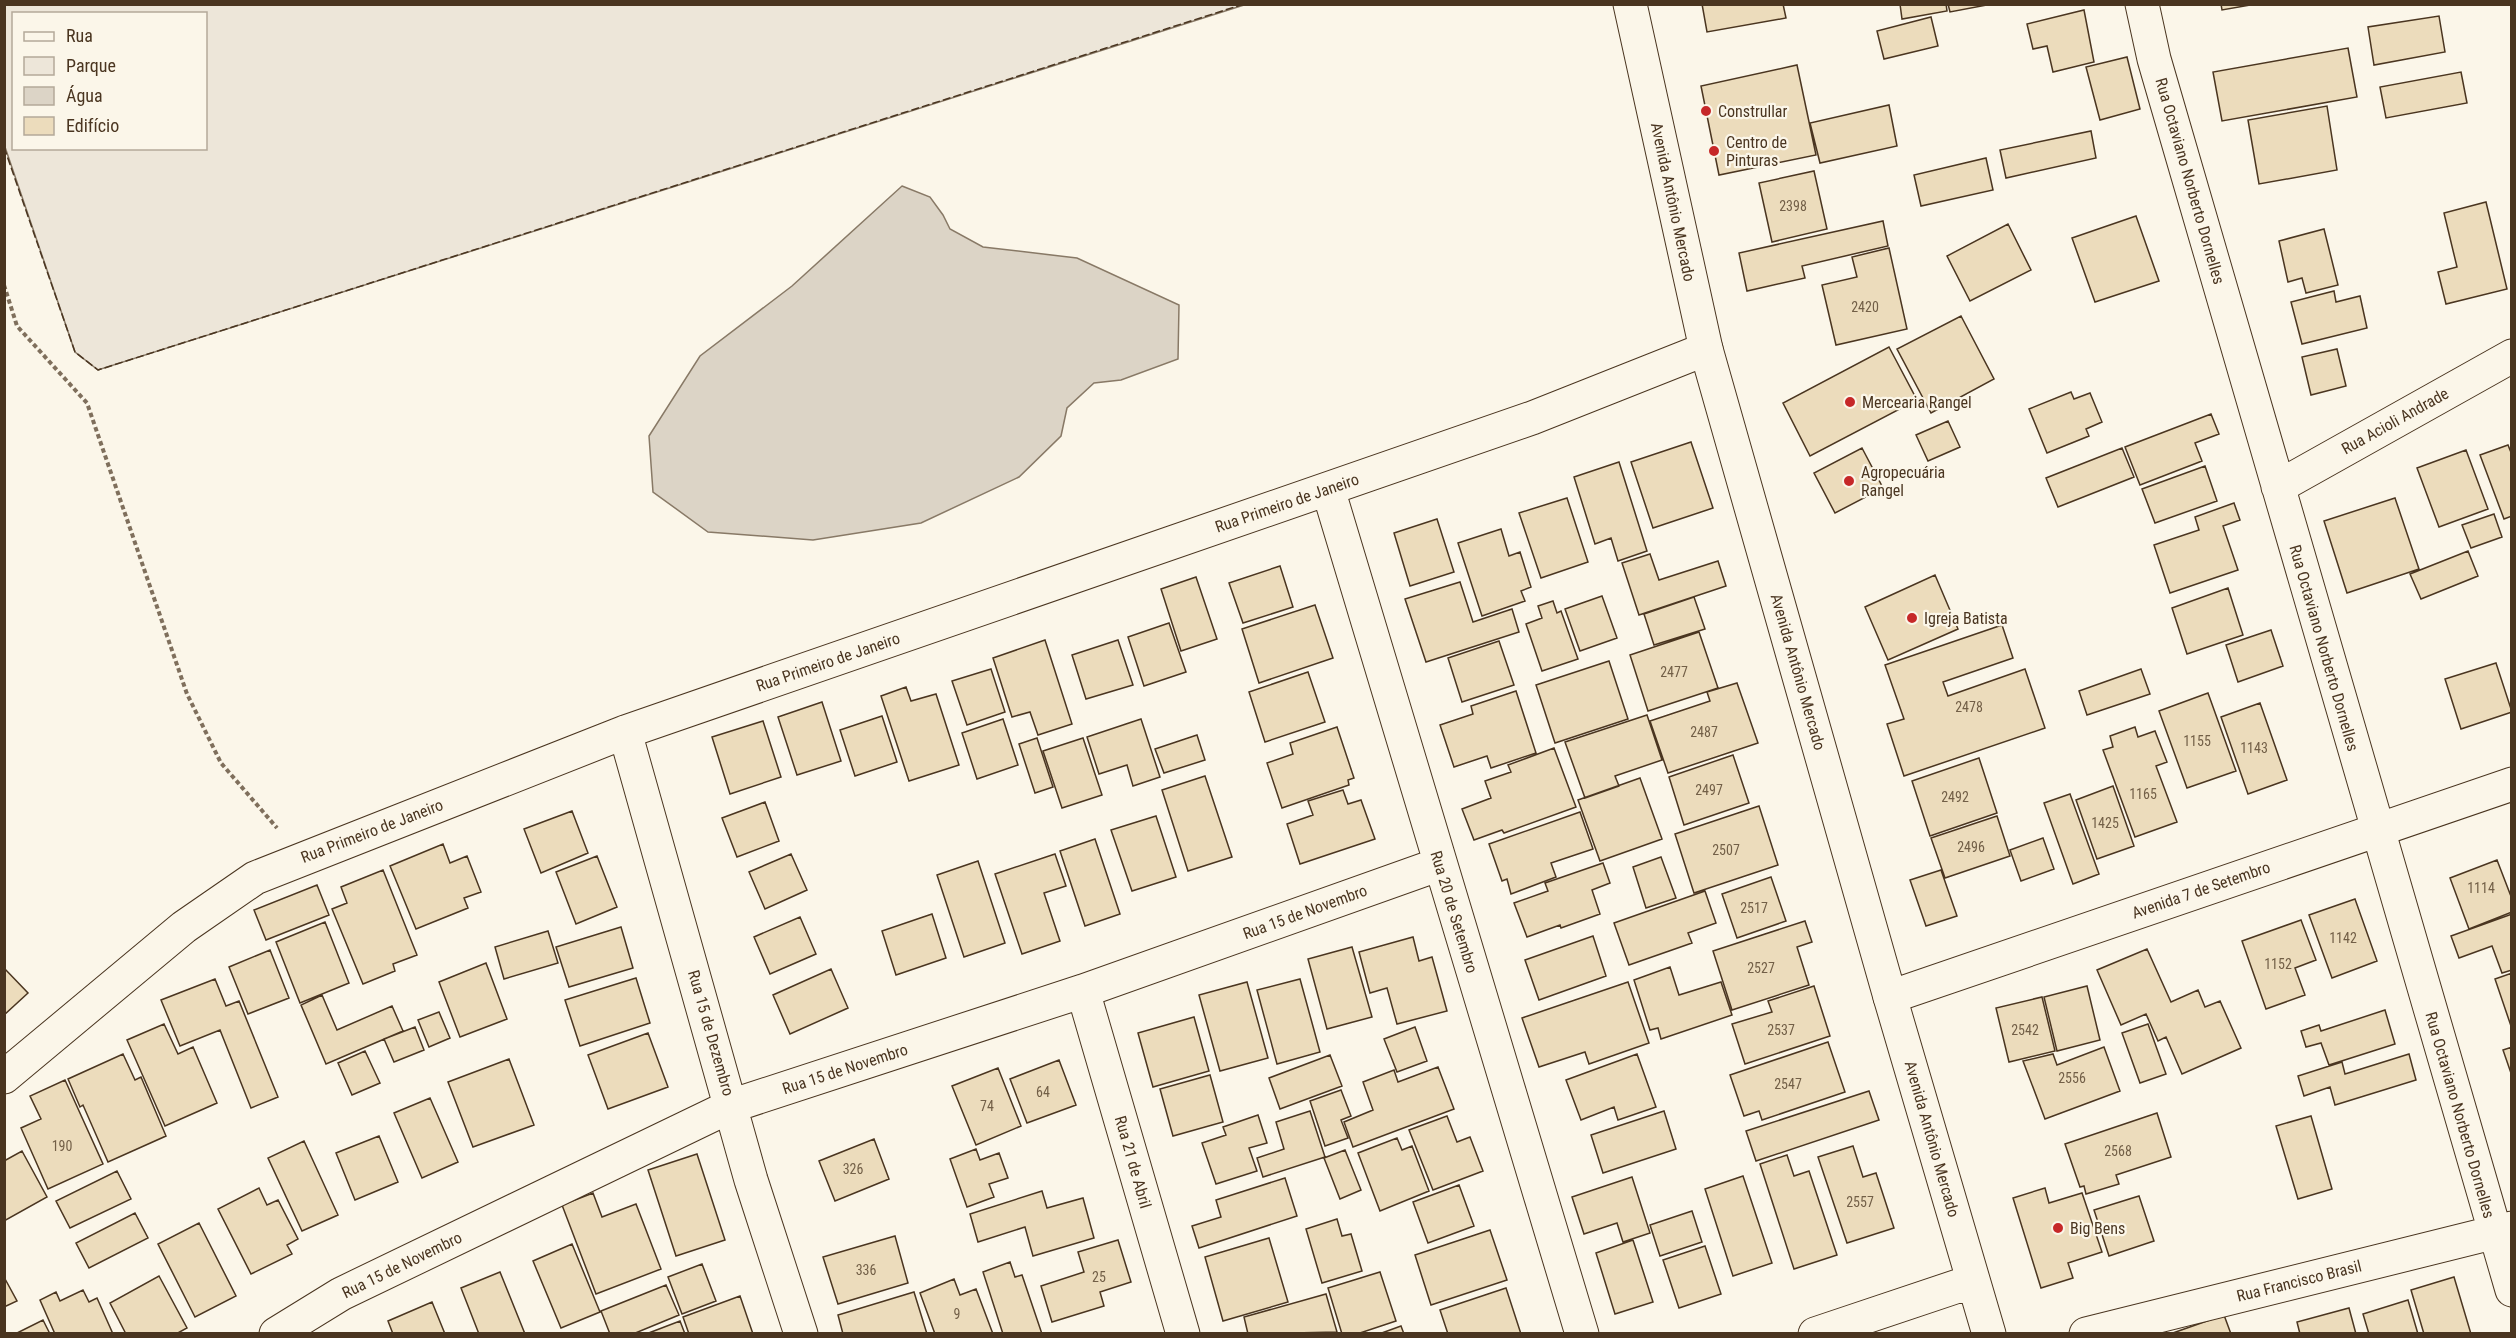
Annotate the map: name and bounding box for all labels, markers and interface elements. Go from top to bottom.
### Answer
legend [12,12,207,150]
text: Rua [66,25,93,46]
text: Parque [66,55,116,76]
street label: Rua Octaviano Norberto Dornelles [2151,76,2229,286]
text: Água [66,85,103,106]
place label: Construllar [1718,102,1788,121]
marker: Construllar [1699,104,1713,118]
text: Edifício [66,115,119,136]
street label: Avenida Antônio Mercado [1647,121,1699,283]
place label: Centro de Pinturas [1726,133,1787,170]
marker: Centro de Pinturas [1707,144,1721,158]
house number: 2398 [1779,198,1807,214]
house number: 2420 [1851,299,1879,315]
street label: Rua Acioli Andrade [2338,384,2452,458]
place label: Mercearia Rangel [1862,393,1972,412]
marker: Mercearia Rangel [1843,395,1857,409]
place label: Agropecuária Rangel [1861,463,1945,500]
street label: Rua Primeiro de Janeiro [1213,469,1361,537]
marker: Agropecuária Rangel [1842,474,1856,488]
street label: Rua Octaviano Norberto Dornelles [2285,543,2363,753]
street label: Avenida Antônio Mercado [1767,592,1829,752]
place label: Igreja Batista [1924,609,2008,628]
marker: Igreja Batista [1905,611,1919,625]
street label: Rua Primeiro de Janeiro [754,628,902,696]
house number: 2477 [1660,664,1688,680]
house number: 2478 [1955,699,1983,715]
house number: 2487 [1690,724,1718,740]
house number: 1155 [2183,733,2211,749]
house number: 1143 [2240,740,2268,756]
house number: 2497 [1695,782,1723,798]
house number: 1165 [2129,786,2157,802]
house number: 2492 [1941,789,1969,805]
street label: Rua Primeiro de Janeiro [298,795,446,867]
house number: 1425 [2091,815,2119,831]
house number: 2496 [1957,839,1985,855]
house number: 2507 [1712,842,1740,858]
street label: Rua 20 de Setembro [1426,849,1482,975]
street label: Avenida 7 de Setembro [2129,857,2273,923]
house number: 1114 [2467,880,2495,896]
street label: Rua 15 de Novembro [1240,881,1370,943]
house number: 2517 [1740,900,1768,916]
house number: 1142 [2329,930,2357,946]
house number: 1152 [2264,956,2292,972]
house number: 2527 [1747,960,1775,976]
street label: Rua 15 de Dezembro [684,968,738,1098]
street label: Rua Octaviano Norberto Dornelles [2421,1010,2499,1220]
house number: 2537 [1767,1022,1795,1038]
house number: 2542 [2011,1022,2039,1038]
street label: Rua 15 de Novembro [780,1040,910,1098]
street label: Avenida Antônio Mercado [1901,1059,1963,1219]
house number: 2556 [2058,1070,2086,1086]
house number: 2547 [1774,1076,1802,1092]
house number: 64 [1036,1084,1050,1100]
house number: 74 [980,1098,994,1114]
street label: Rua 21 de Abril [1111,1113,1155,1211]
house number: 190 [52,1138,72,1154]
house number: 2568 [2104,1143,2132,1159]
house number: 326 [843,1161,863,1177]
house number: 2557 [1846,1194,1874,1210]
place label: Big Bens [2070,1219,2125,1238]
marker: Big Bens [2051,1221,2065,1235]
street label: Rua 15 de Novembro [339,1228,465,1302]
street label: Rua Francisco Brasil [2235,1256,2363,1306]
house number: 336 [856,1262,876,1278]
house number: 25 [1092,1269,1106,1285]
house number: 9 [954,1306,960,1322]

